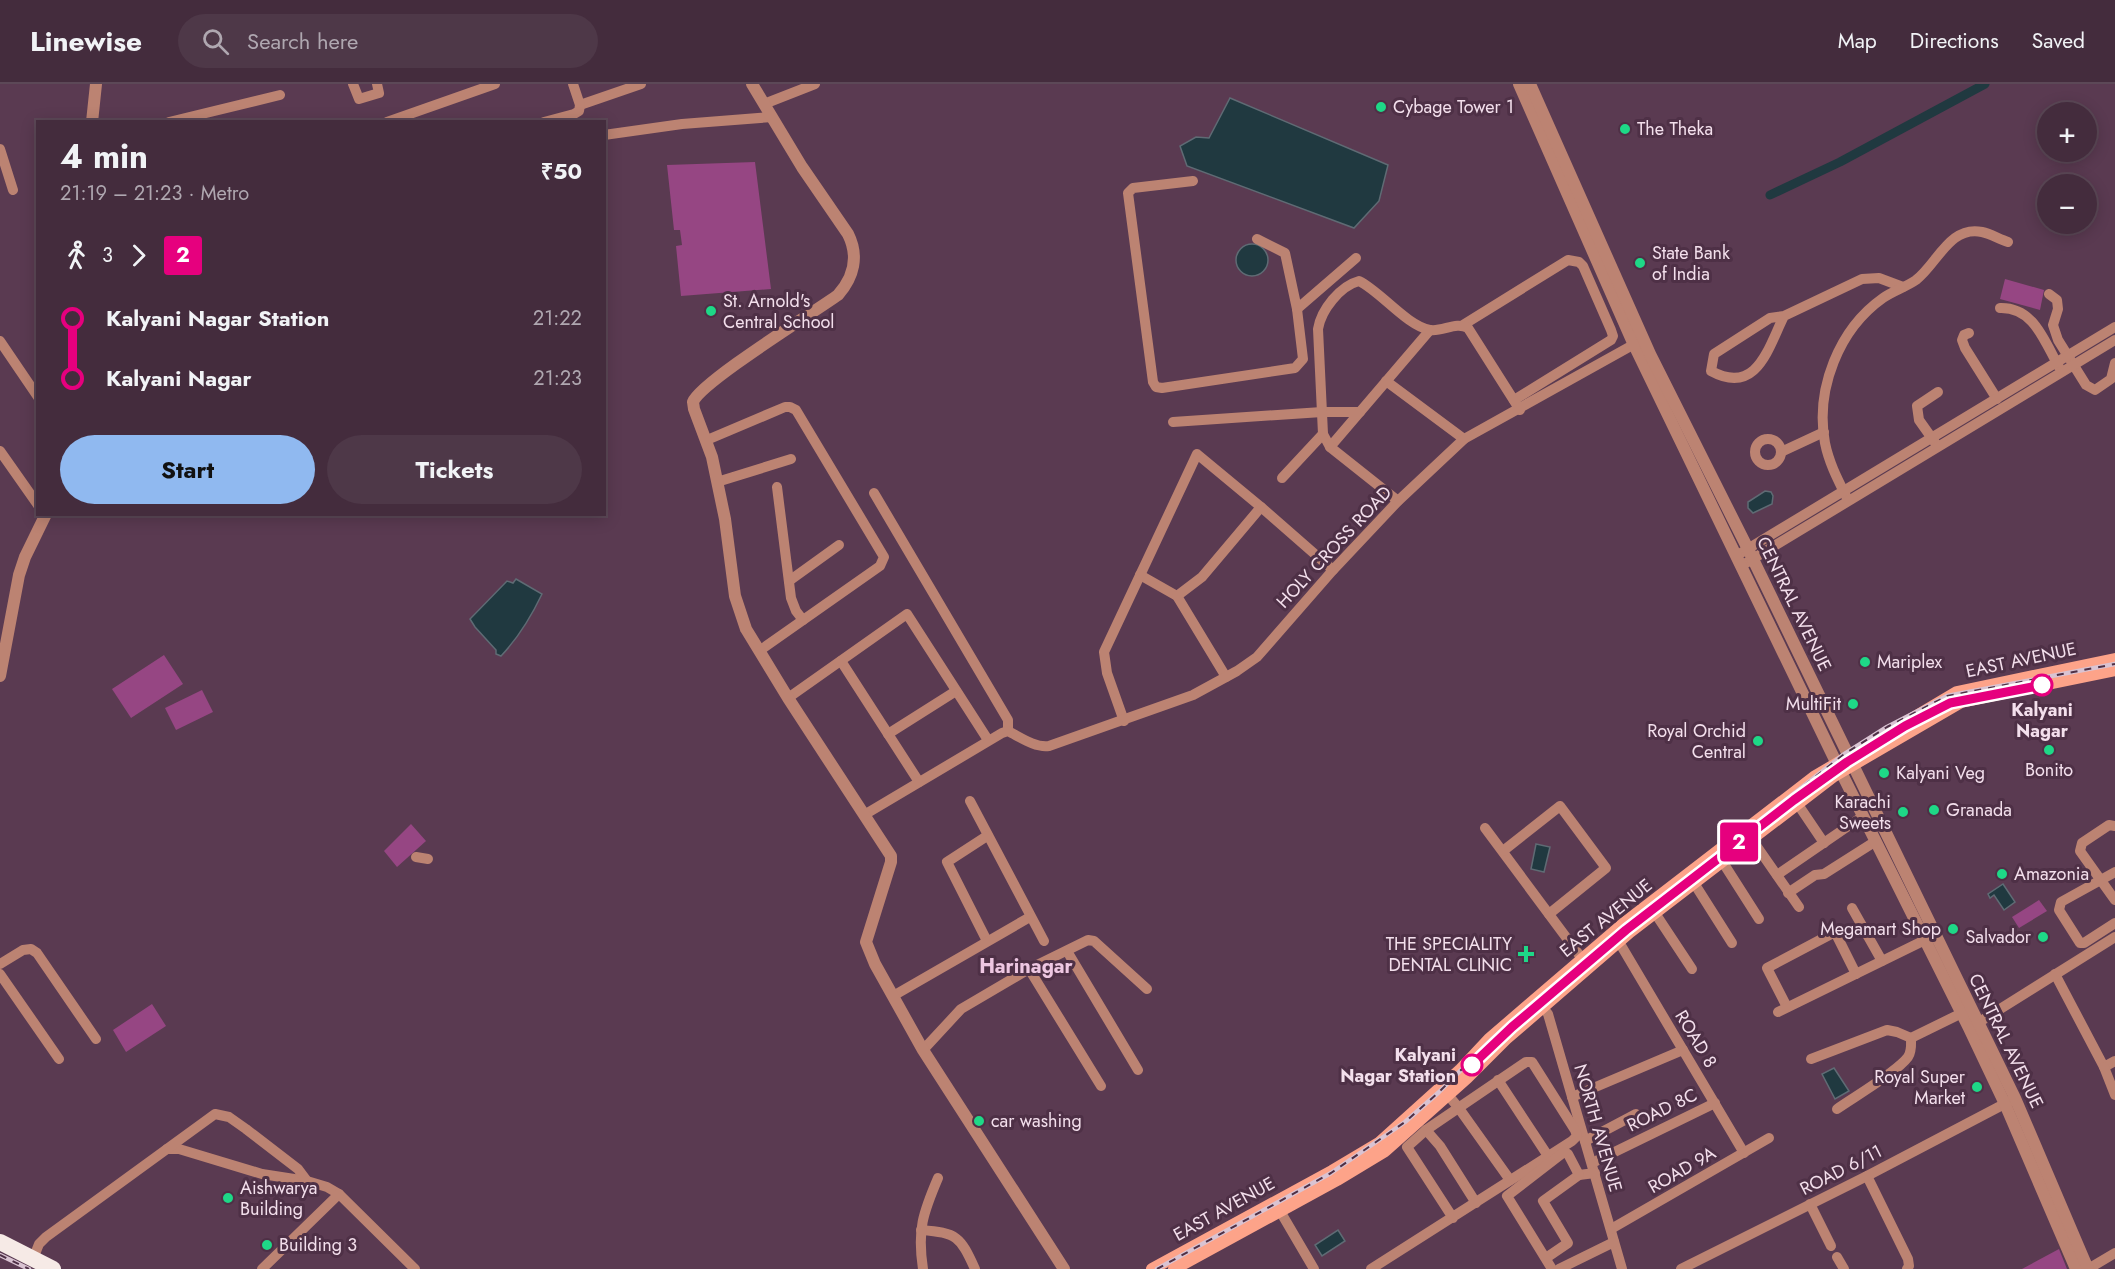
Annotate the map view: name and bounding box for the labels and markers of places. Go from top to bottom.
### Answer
place label: Cybage Tower 1 [1393,94,1514,120]
marker: Cybage Tower 1 [1374,100,1388,114]
place label: The Theka [1637,116,1713,142]
marker: The Theka [1618,122,1632,136]
place label: State Bank of India [1652,240,1730,287]
marker: State Bank of India [1633,256,1647,270]
place label: St. Arnold's Central School [723,288,834,335]
marker: St. Arnold's Central School [704,304,718,318]
place label: Mariplex [1877,649,1942,675]
marker: Mariplex [1858,655,1872,669]
marker: Kalyani Nagar [2031,674,2053,696]
place label: MultiFit [1786,691,1842,717]
marker: MultiFit [1846,697,1860,711]
place label: Kalyani Nagar [2011,697,2073,744]
place label: Royal Orchid Central [1647,718,1746,765]
marker: Royal Orchid Central [1751,734,1765,748]
marker: Bonito [2042,743,2056,757]
place label: Bonito [2025,757,2073,783]
place label: Kalyani Veg [1896,760,1985,786]
marker: Kalyani Veg [1877,766,1891,780]
place label: Karachi Sweets [1835,789,1891,836]
place label: Granada [1946,797,2012,823]
marker: Granada [1927,803,1941,817]
marker: Karachi Sweets [1896,805,1910,819]
place label: Amazonia [2014,861,2089,887]
marker: Amazonia [1995,867,2009,881]
place label: Megamart Shop [1820,916,1941,942]
marker: Megamart Shop [1946,922,1960,936]
place label: Salvador [1965,924,2032,950]
marker: Salvador [2036,930,2050,944]
place label: THE SPECIALITY DENTAL CLINIC [1386,931,1513,978]
marker: THE SPECIALITY DENTAL CLINIC [1517,945,1535,963]
place label: Kalyani Nagar Station [1340,1042,1456,1089]
marker: Kalyani Nagar Station [1461,1054,1483,1076]
place label: Royal Super Market [1874,1064,1966,1111]
marker: Royal Super Market [1970,1080,1984,1094]
place label: car washing [991,1108,1082,1134]
marker: car washing [972,1114,986,1128]
place label: Aishwarya Building [240,1175,317,1222]
marker: Aishwarya Building [221,1191,235,1205]
place label: Building 3 [279,1232,357,1258]
marker: Building 3 [260,1238,274,1252]

